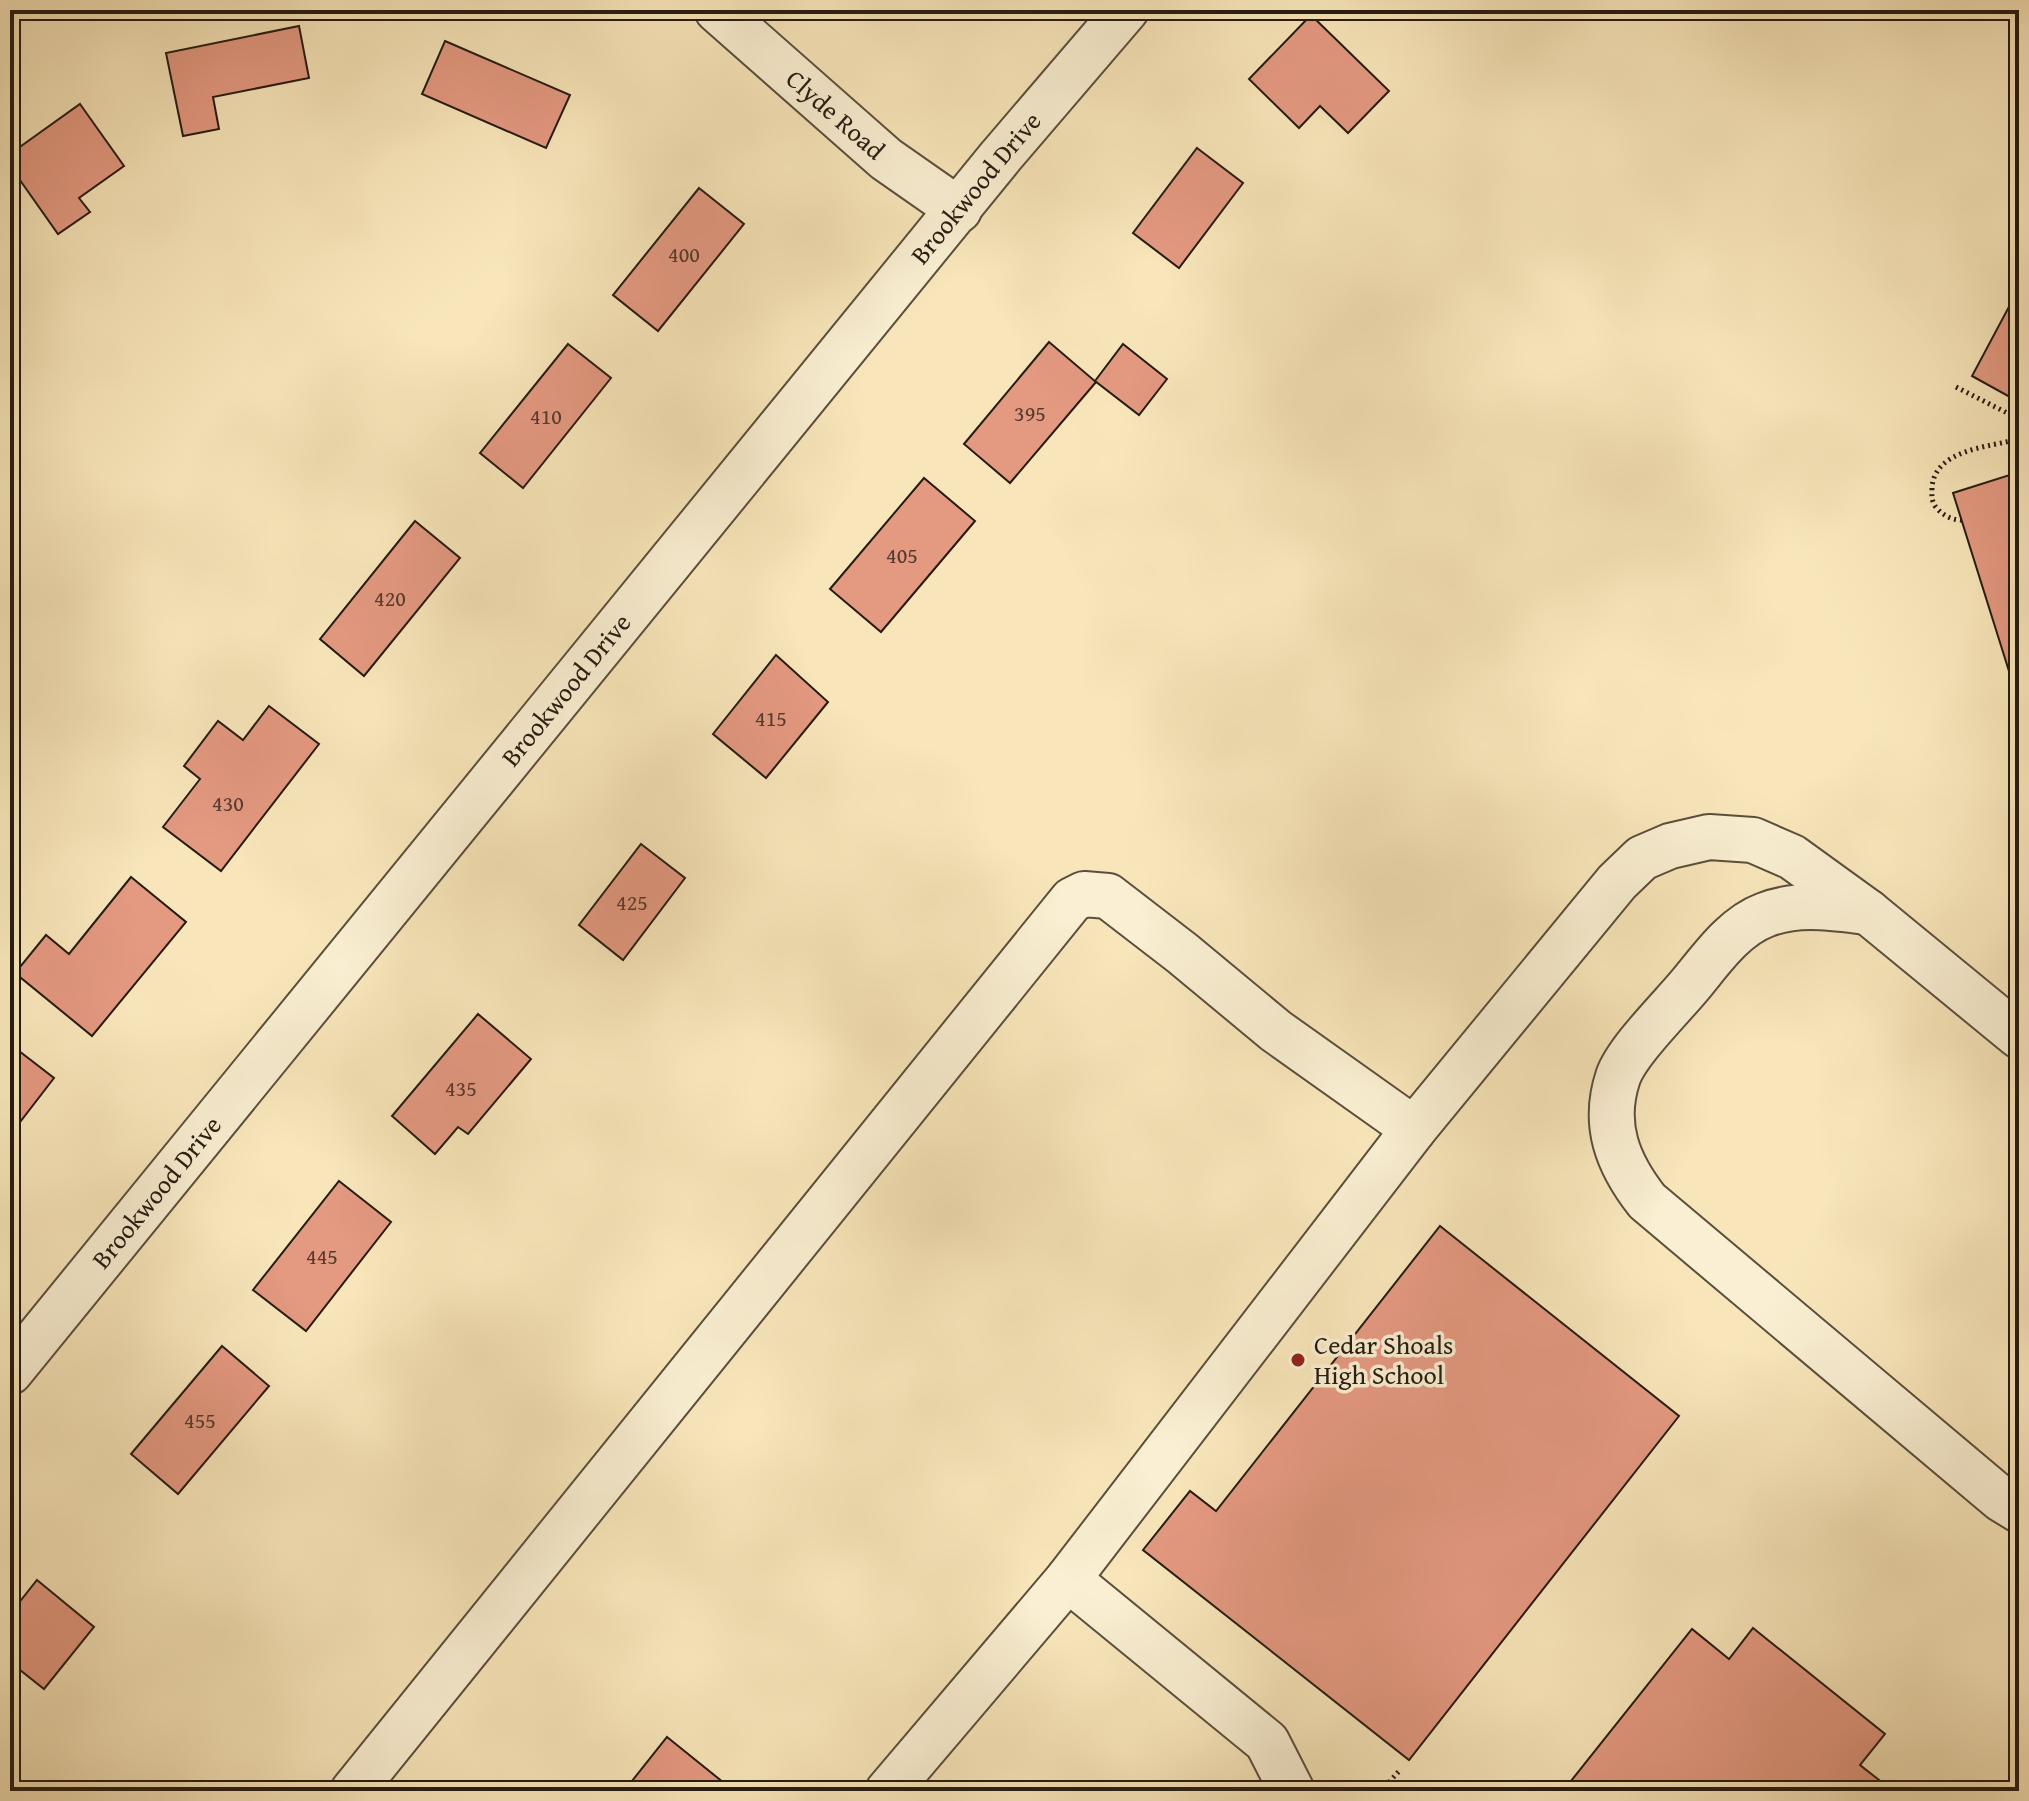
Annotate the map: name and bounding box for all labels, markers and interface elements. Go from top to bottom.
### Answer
street label: Clyde Road [778,60,894,169]
street label: Brookwood Drive [901,103,1050,272]
house number: 400 [668,238,700,270]
house number: 395 [1014,397,1046,429]
house number: 410 [530,400,562,432]
house number: 405 [886,539,918,571]
house number: 420 [374,582,406,614]
street label: Brookwood Drive [491,605,640,775]
house number: 415 [755,702,787,734]
house number: 430 [212,787,244,819]
house number: 425 [616,886,648,918]
house number: 435 [445,1072,477,1104]
street label: Brookwood Drive [82,1107,231,1277]
house number: 445 [306,1240,338,1272]
place label: Cedar Shoals High School [1314,1325,1453,1394]
marker: Cedar Shoals High School [1289,1351,1307,1369]
house number: 455 [184,1404,216,1436]

